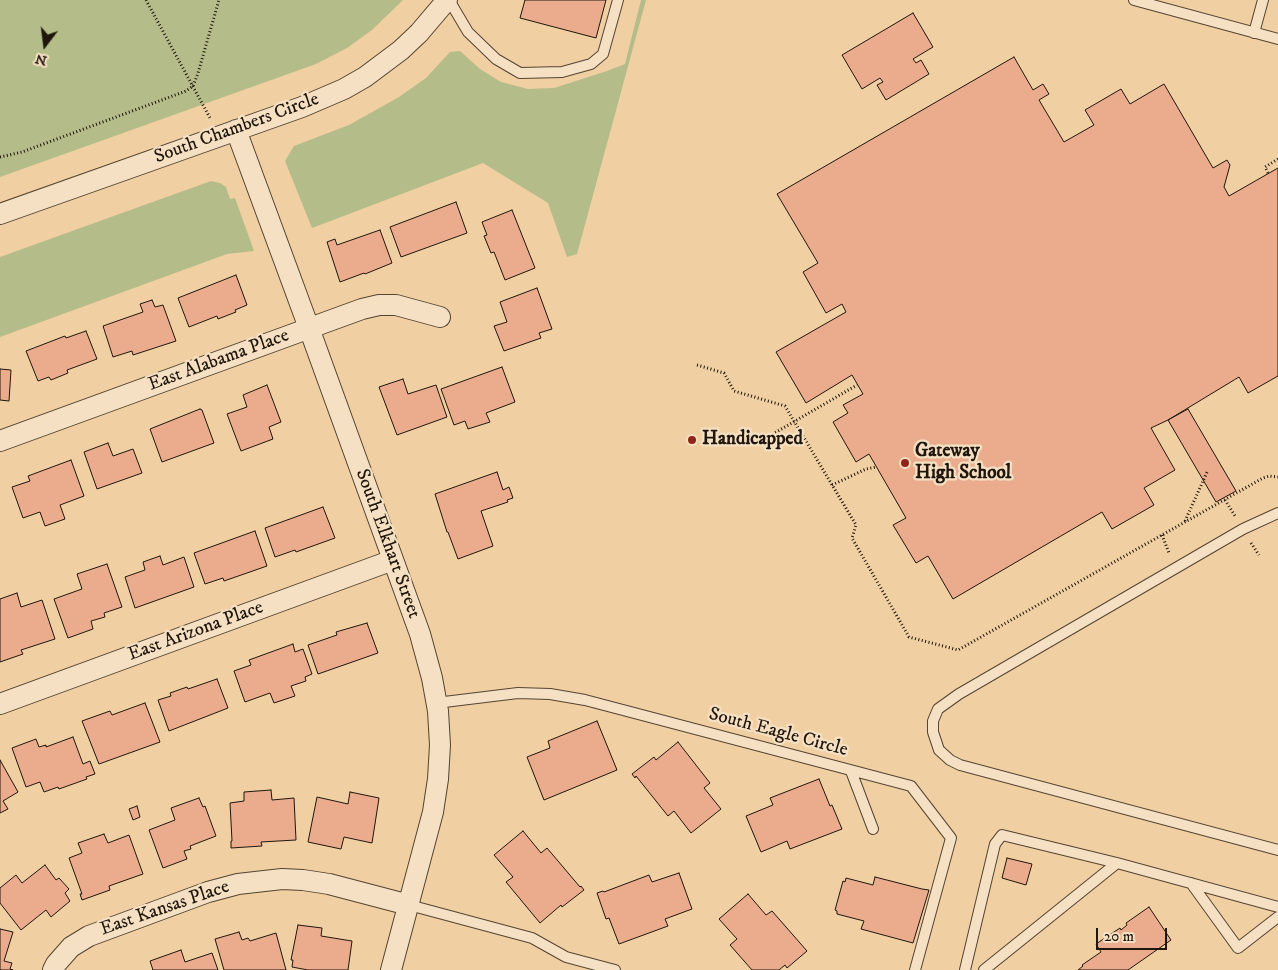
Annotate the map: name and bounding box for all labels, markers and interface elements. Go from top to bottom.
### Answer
north arrow [20,20,70,70]
text: N [33,49,49,70]
street label: South Chambers Circle [151,89,323,169]
street label: East Alabama Place [146,325,292,397]
place label: Handicapped [702,429,803,451]
marker: Handicapped [686,434,698,446]
place label: Gateway High School [915,441,1011,485]
marker: Gateway High School [899,457,911,469]
street label: South Elkhart Street [349,466,425,622]
street label: East Arizona Place [125,597,267,667]
street label: South Eagle Circle [706,703,850,763]
street label: East Kansas Place [97,876,233,942]
scale bar [1098,918,1169,950]
text: 20 m [1104,927,1134,946]

